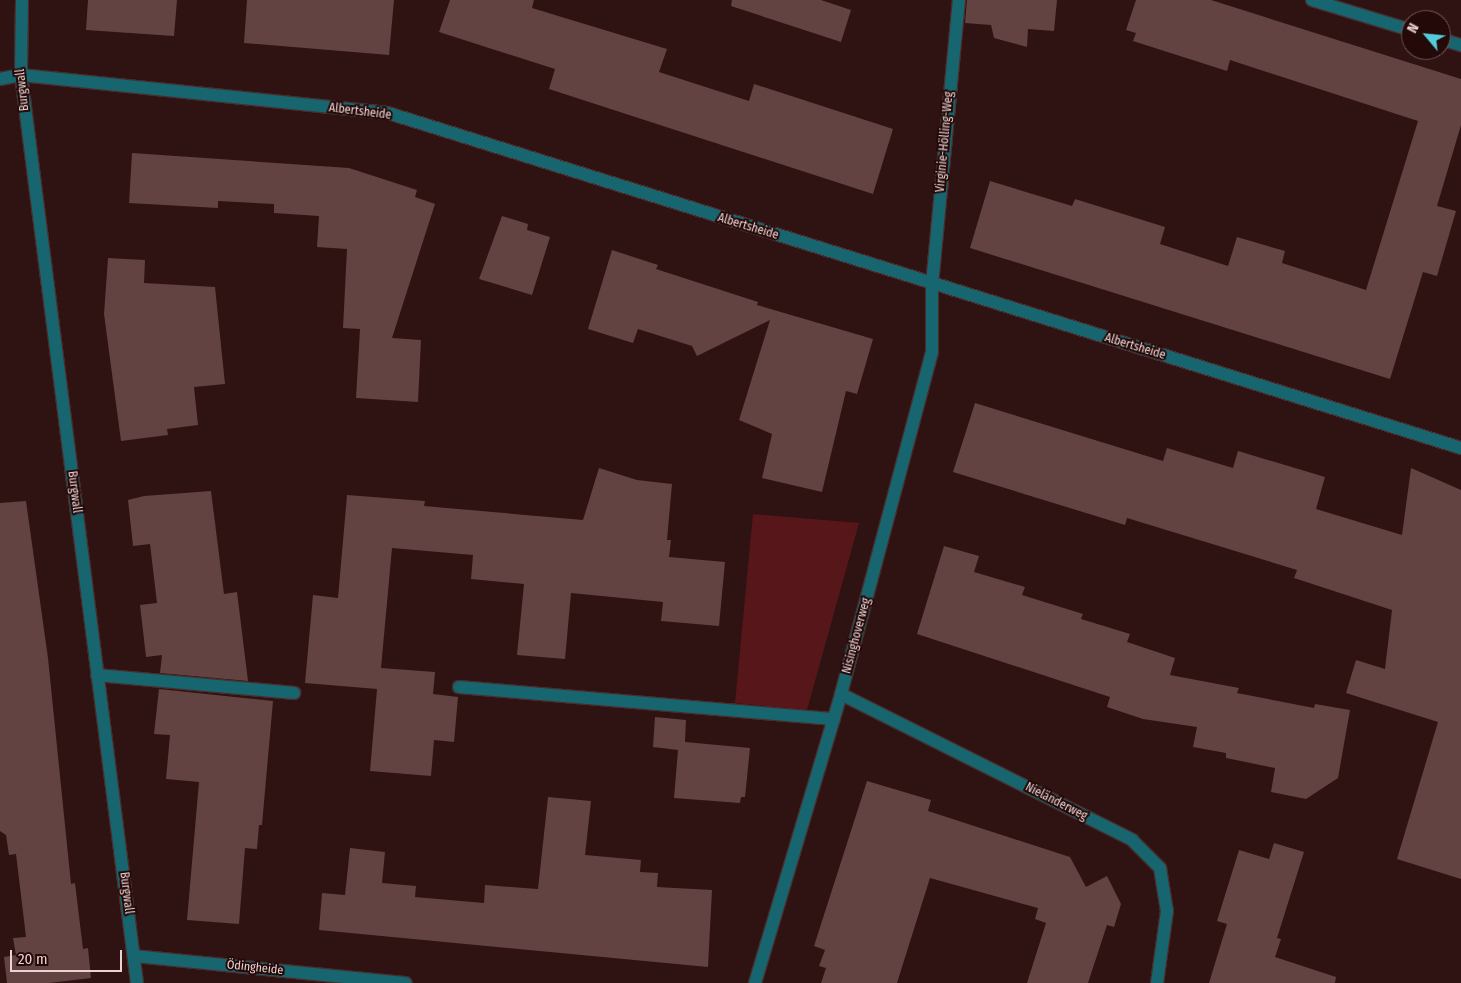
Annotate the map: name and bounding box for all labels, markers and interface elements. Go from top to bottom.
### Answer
north arrow [1401,10,1451,60]
text: N [1404,21,1423,36]
street label: Burgwall [14,68,32,112]
street label: Virginie-Hölling-Weg [933,91,957,193]
street label: Albertsheide [328,101,392,123]
street label: Albertsheide [716,211,780,243]
street label: Albertsheide [1103,331,1167,363]
street label: Burgwall [64,470,84,514]
street label: Nisinghoverweg [840,597,874,675]
street label: Nieländerweg [1023,780,1089,824]
street label: Burgwall [116,871,136,915]
scale bar [12,940,125,972]
text: 20 m [18,950,48,968]
street label: Ödingheide [226,958,284,978]

